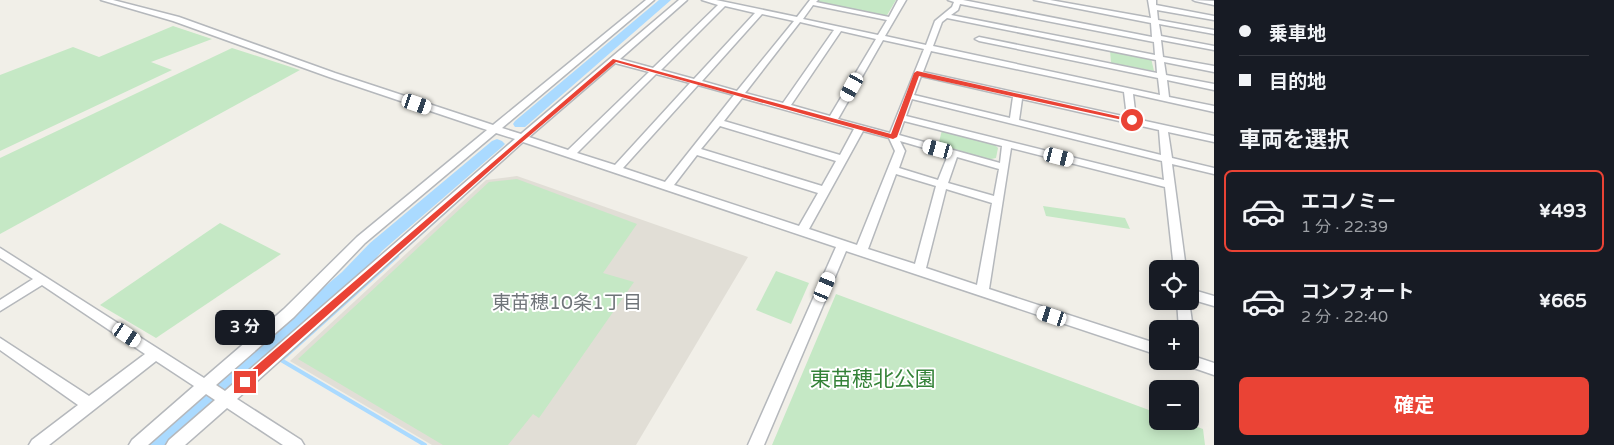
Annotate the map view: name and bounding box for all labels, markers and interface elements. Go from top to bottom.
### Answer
text: 乗車地 [1269,23,1326,45]
car [838,70,865,104]
text: 目的地 [1269,71,1326,93]
car [400,92,433,116]
route start [1121,109,1143,131]
text: 車両を選択 [1239,127,1349,153]
car [921,138,954,160]
car [1042,146,1075,168]
icon: car [1241,189,1286,234]
text: エコノミー [1301,191,1396,213]
text: ¥493 [1539,200,1587,222]
text: 1 分 · 22:39 [1301,217,1388,237]
map controls [1149,260,1199,430]
button: locate [1149,260,1199,310]
car [812,270,837,304]
icon: car [1241,279,1286,324]
text: コンフォート [1301,281,1414,303]
text: ¥665 [1539,290,1587,312]
district label: 東苗穂10条1丁目 [492,292,642,314]
car [1035,304,1068,328]
text: 2 分 · 22:40 [1301,307,1388,327]
callout: 3 分 [215,310,275,344]
text: 3 分 [230,317,260,337]
car [110,320,143,350]
button: + [1149,320,1199,370]
park label: 東苗穂北公園 [810,367,936,392]
route end [234,371,256,393]
button: 確定 [1239,377,1589,435]
button: − [1149,380,1199,430]

